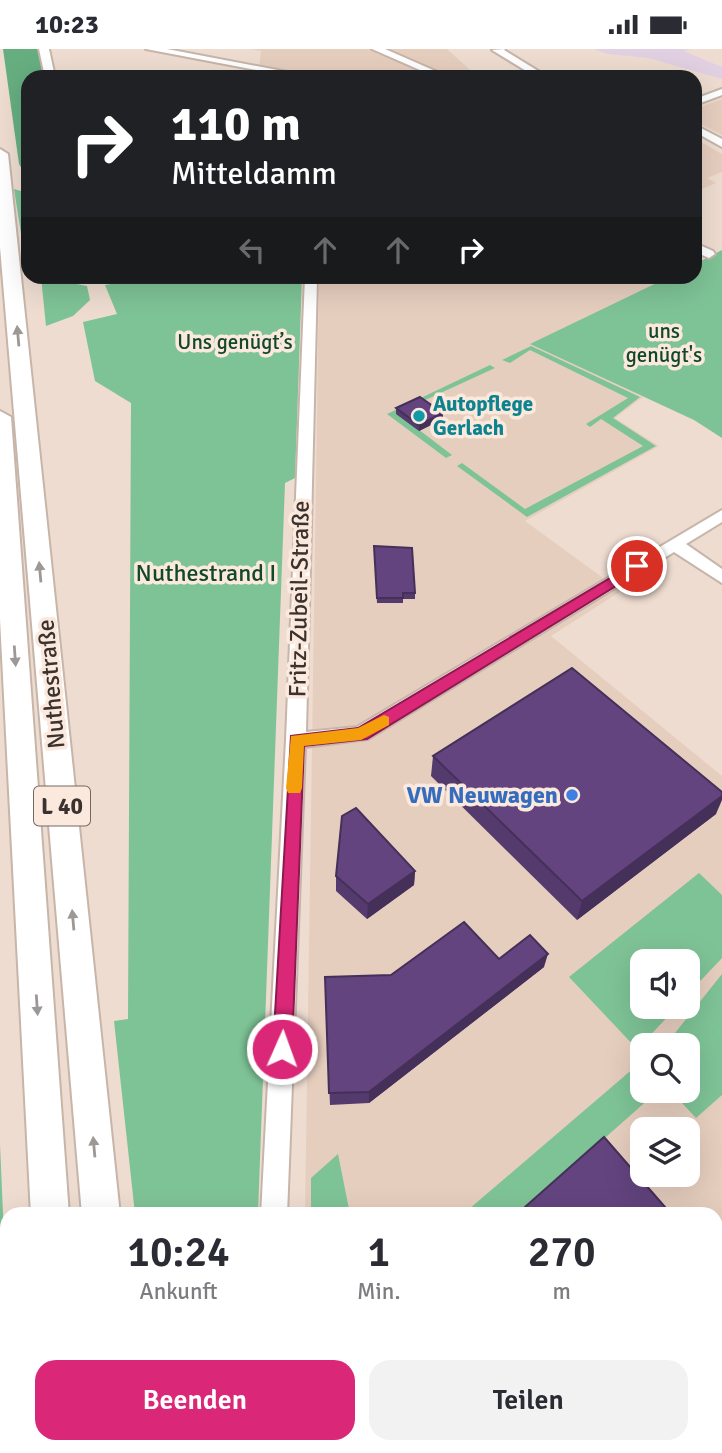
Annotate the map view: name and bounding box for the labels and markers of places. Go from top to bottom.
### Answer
place label: Autopflege Gerlach [433,391,533,441]
marker: Autopflege Gerlach [411,408,427,424]
pin [607,536,667,596]
place label: VW Neuwagen [407,780,558,810]
marker: VW Neuwagen [564,787,580,803]

